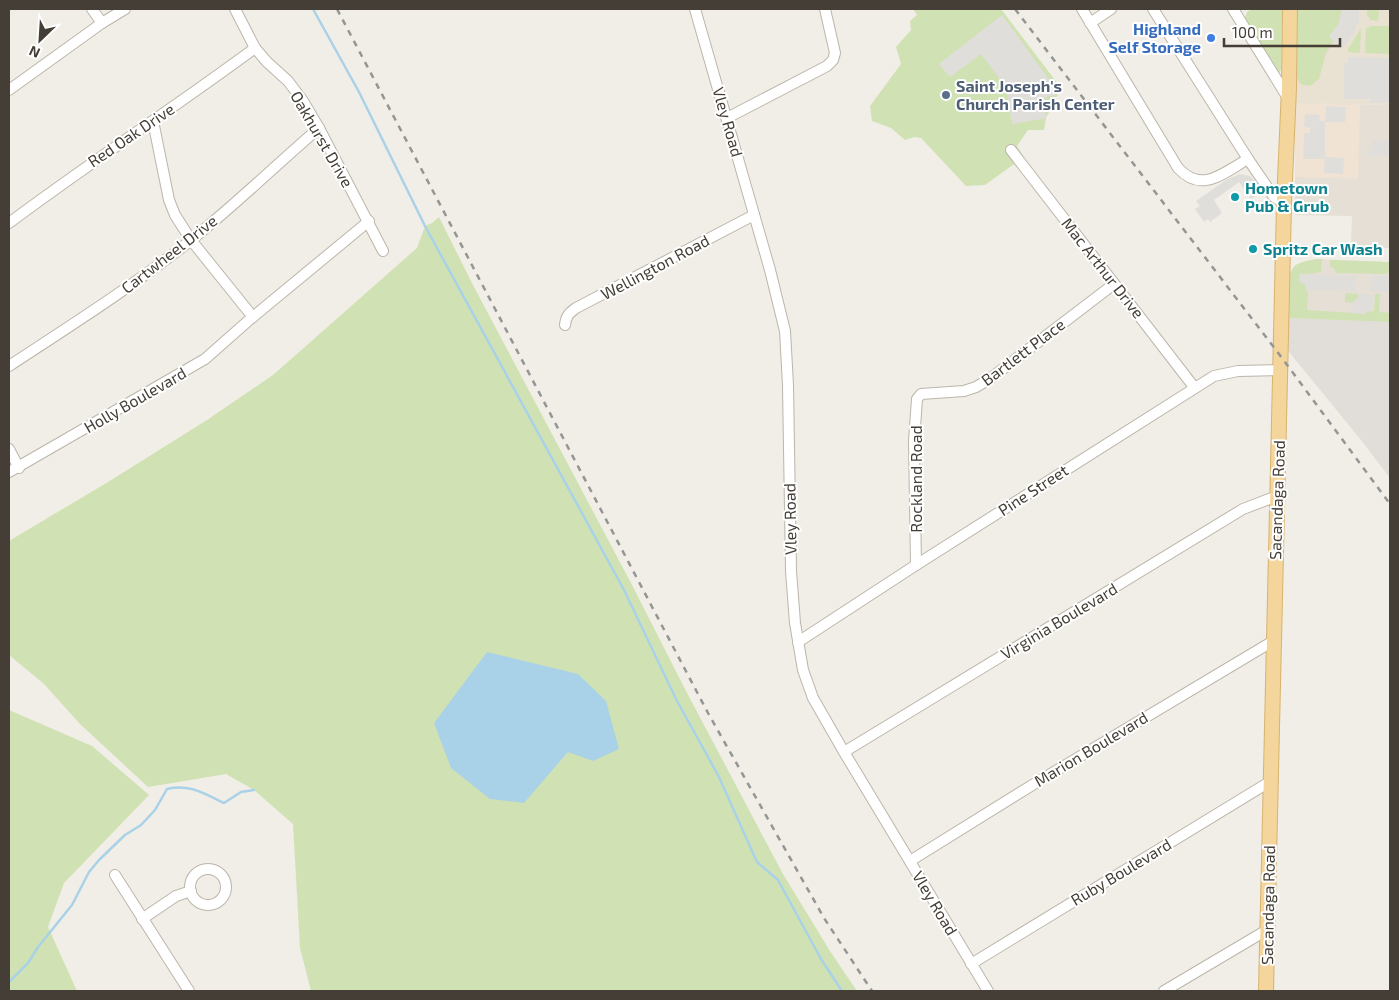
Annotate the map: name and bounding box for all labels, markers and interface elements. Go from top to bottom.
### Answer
north arrow [15,15,65,65]
scale bar [1224,15,1340,47]
place label: Highland Self Storage [1108,19,1201,56]
text: 100 m [1232,23,1273,41]
marker: Highland Self Storage [1205,32,1217,44]
text: N [26,42,42,62]
place label: Saint Joseph's Church Parish Center [956,76,1115,113]
street label: Vley Road [709,85,747,159]
street label: Oakhurst Drive [287,87,358,190]
marker: Saint Joseph's Church Parish Center [940,89,952,101]
street label: Red Oak Drive [84,99,178,170]
place label: Hometown Pub & Grub [1245,178,1329,215]
marker: Hometown Pub & Grub [1229,191,1241,203]
street label: Cartwheel Drive [117,210,220,297]
street label: Mac Arthur Drive [1058,214,1149,322]
street label: Wellington Road [597,230,712,303]
place label: Spritz Car Wash [1263,239,1383,258]
marker: Spritz Car Wash [1247,243,1259,255]
street label: Bartlett Place [977,314,1068,389]
street label: Holly Boulevard [80,363,189,436]
street label: Rockland Road [906,425,925,533]
street label: Sacandaga Road [1265,440,1288,560]
street label: Pine Street [994,460,1071,519]
street label: Vley Road [779,483,800,555]
street label: Virginia Boulevard [997,578,1120,663]
street label: Marion Boulevard [1030,707,1151,790]
street label: Ruby Boulevard [1067,834,1174,909]
street label: Sacandaga Road [1257,845,1278,965]
street label: Vley Road [909,867,962,938]

